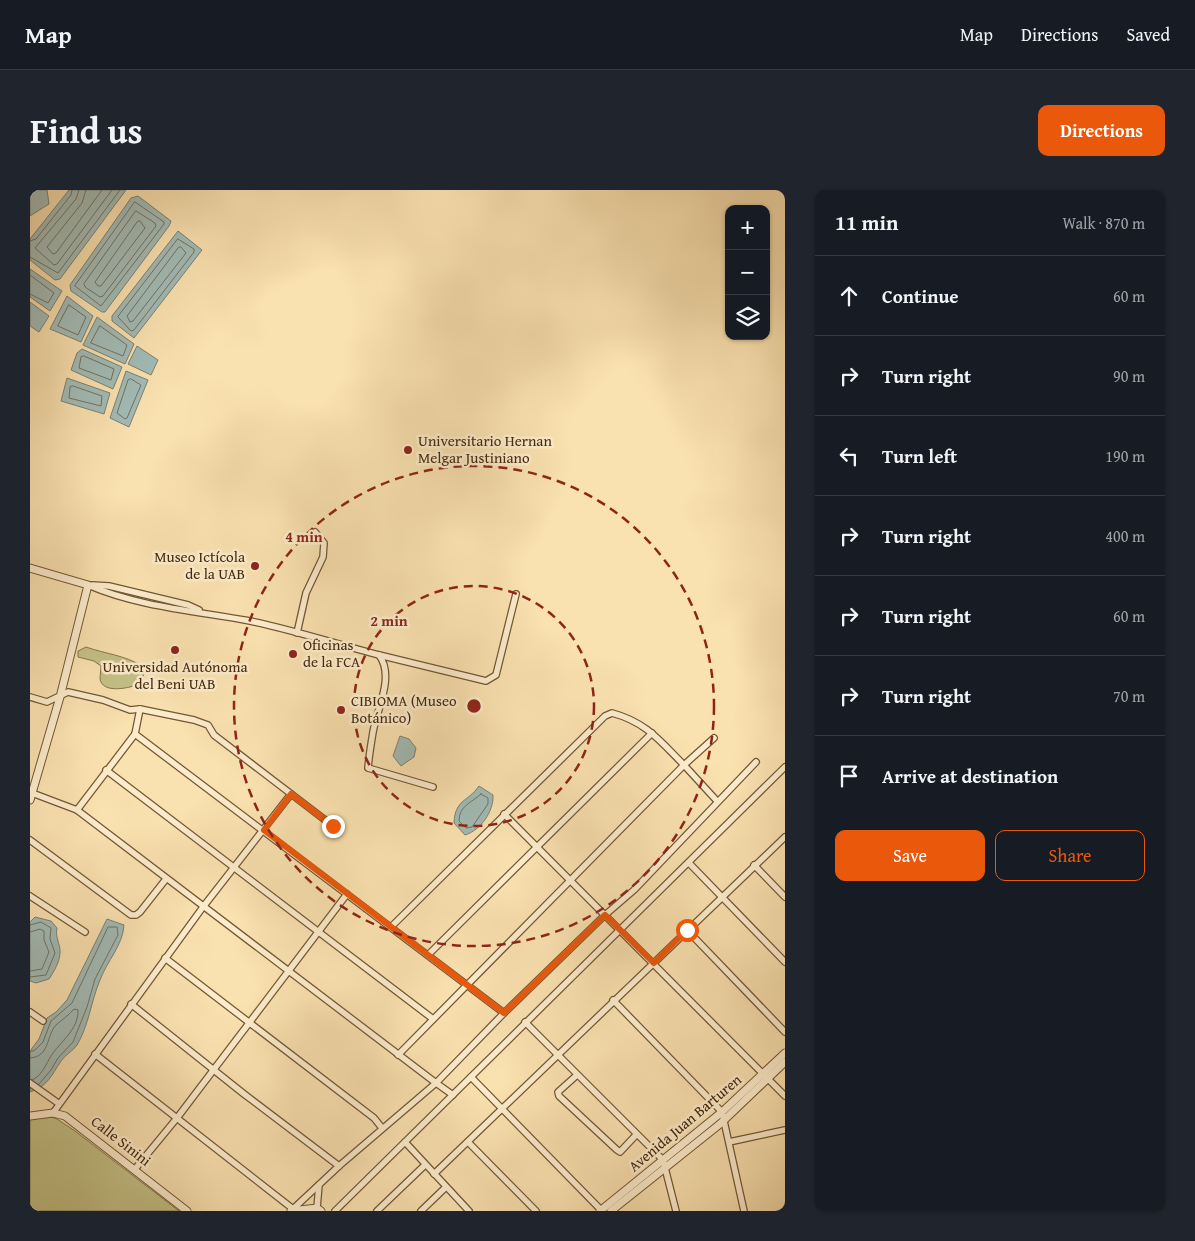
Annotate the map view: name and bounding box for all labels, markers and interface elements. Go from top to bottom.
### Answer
text: Map [25,17,72,52]
text: Map [960,21,993,48]
text: Directions [1021,21,1098,48]
text: Saved [1126,21,1170,48]
text: Find us [30,105,143,156]
button: Directions [1038,105,1165,156]
map controls [725,205,770,340]
button: + [725,205,770,250]
text: 11 min [835,207,898,238]
text: Walk · 870 m [1062,211,1145,235]
button: − [725,250,770,295]
icon: ahead [835,282,863,310]
text: Continue [882,282,959,310]
text: 60 m [1113,284,1145,308]
button: layers [725,295,770,340]
icon: right [835,362,863,390]
text: Turn right [882,362,971,390]
text: 90 m [1113,364,1145,388]
place label: Universitario Hernan Melgar Justiniano [418,430,552,468]
icon: left [835,442,863,470]
text: Turn left [882,442,957,470]
marker: Universitario Hernan Melgar Justiniano [402,444,414,456]
text: 190 m [1105,444,1145,468]
icon: right [835,522,863,550]
text: Turn right [882,522,971,550]
text: 400 m [1105,524,1145,548]
text: 4 min [285,526,323,547]
place label: Museo Ictícola de la UAB [154,546,245,584]
marker: Museo Ictícola de la UAB [249,560,261,572]
icon: right [835,602,863,630]
text: Turn right [882,602,971,630]
text: 60 m [1113,604,1145,628]
text: 2 min [370,610,408,631]
place label: Oficinas de la FCA [303,634,360,672]
marker: Universidad Autónoma del Beni UAB [169,644,181,656]
marker: Oficinas de la FCA [287,648,299,660]
place label: Universidad Autónoma del Beni UAB [103,656,248,694]
icon: right [835,682,863,710]
text: Turn right [882,682,971,710]
text: 70 m [1113,684,1145,708]
place label: CIBIOMA (Museo Botánico) [351,690,457,728]
centre of rings [465,697,483,715]
marker: CIBIOMA (Museo Botánico) [335,704,347,716]
icon: arrive [835,762,863,790]
text: Arrive at destination [882,762,1058,790]
route end [322,815,345,838]
button: Save [835,830,985,881]
button: Share [995,830,1145,881]
route start [676,919,699,942]
street label: Avenida Juan Barturen [624,1069,746,1176]
street label: Calle Sinini [87,1111,156,1171]

